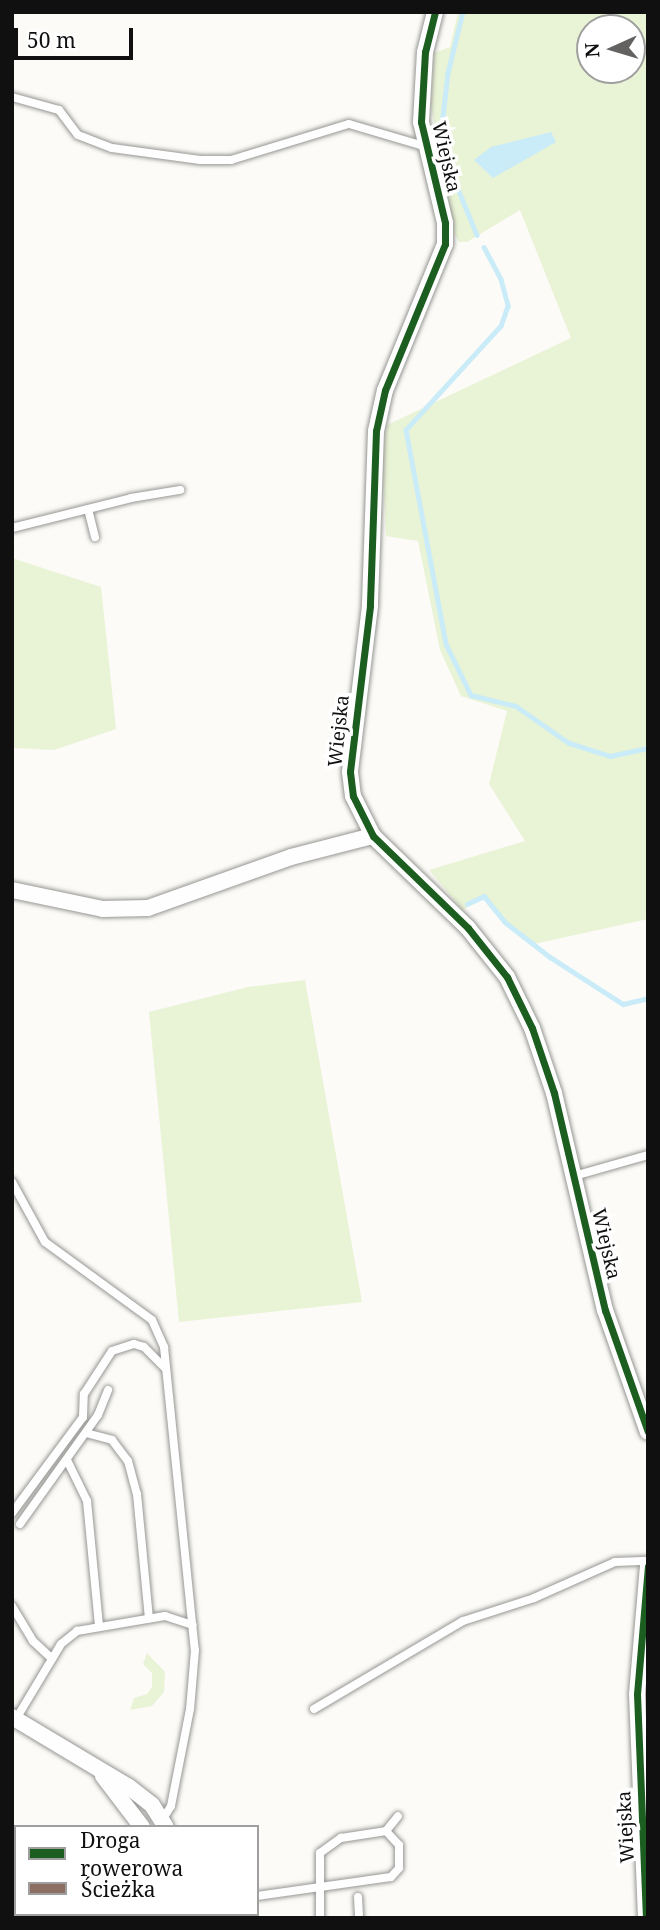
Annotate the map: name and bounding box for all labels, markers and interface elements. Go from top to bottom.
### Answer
scale bar [18,14,136,58]
north arrow [576,14,646,84]
text: 50 m [27,26,76,54]
text: N [579,42,606,59]
street label: Wiejska [427,119,465,195]
street label: Wiejska [324,694,354,768]
street label: Wiejska [587,1206,625,1282]
street label: Wiejska [613,1790,639,1864]
legend [14,1825,259,1916]
text: Droga rowerowa [80,1826,183,1882]
text: Ścieżka [81,1875,156,1903]

